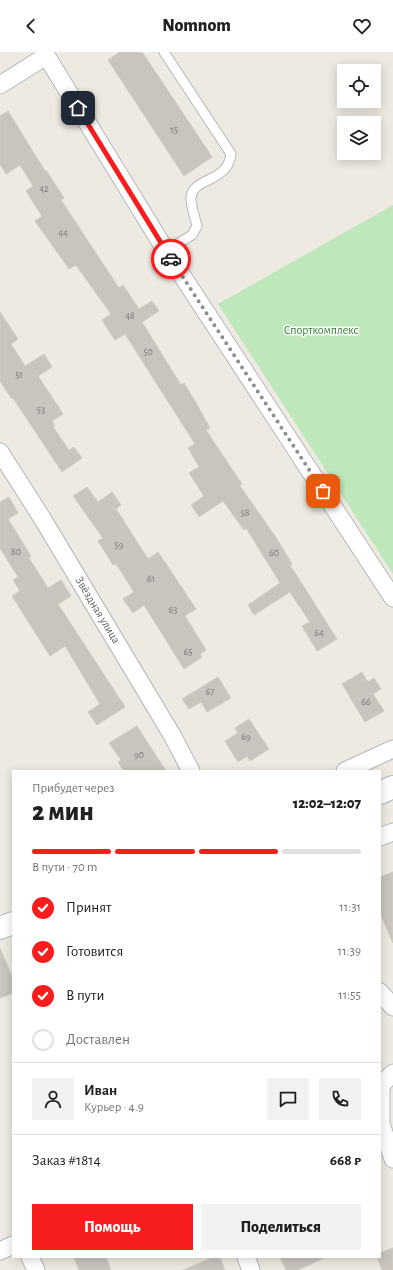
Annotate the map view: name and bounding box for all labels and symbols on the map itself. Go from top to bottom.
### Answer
pin [61,91,95,125]
house number: 15 [170,125,178,135]
house number: 42 [39,184,49,194]
house number: 44 [58,228,68,238]
courier [151,239,191,279]
house number: 48 [125,311,135,321]
park label: Спорткомплекс [284,324,358,336]
house number: 50 [143,347,153,357]
house number: 51 [15,370,23,380]
house number: 53 [37,405,45,415]
pin [306,474,340,508]
house number: 58 [241,508,250,518]
house number: 59 [115,540,124,550]
house number: 80 [11,547,21,557]
house number: 60 [269,548,279,558]
street label: Звёздная улица [72,574,123,647]
house number: 61 [147,574,155,584]
house number: 63 [169,605,177,615]
house number: 64 [314,628,324,638]
house number: 65 [184,647,192,657]
house number: 67 [206,687,214,697]
house number: 66 [361,697,371,707]
house number: 69 [241,732,251,742]
house number: 90 [134,750,144,760]

